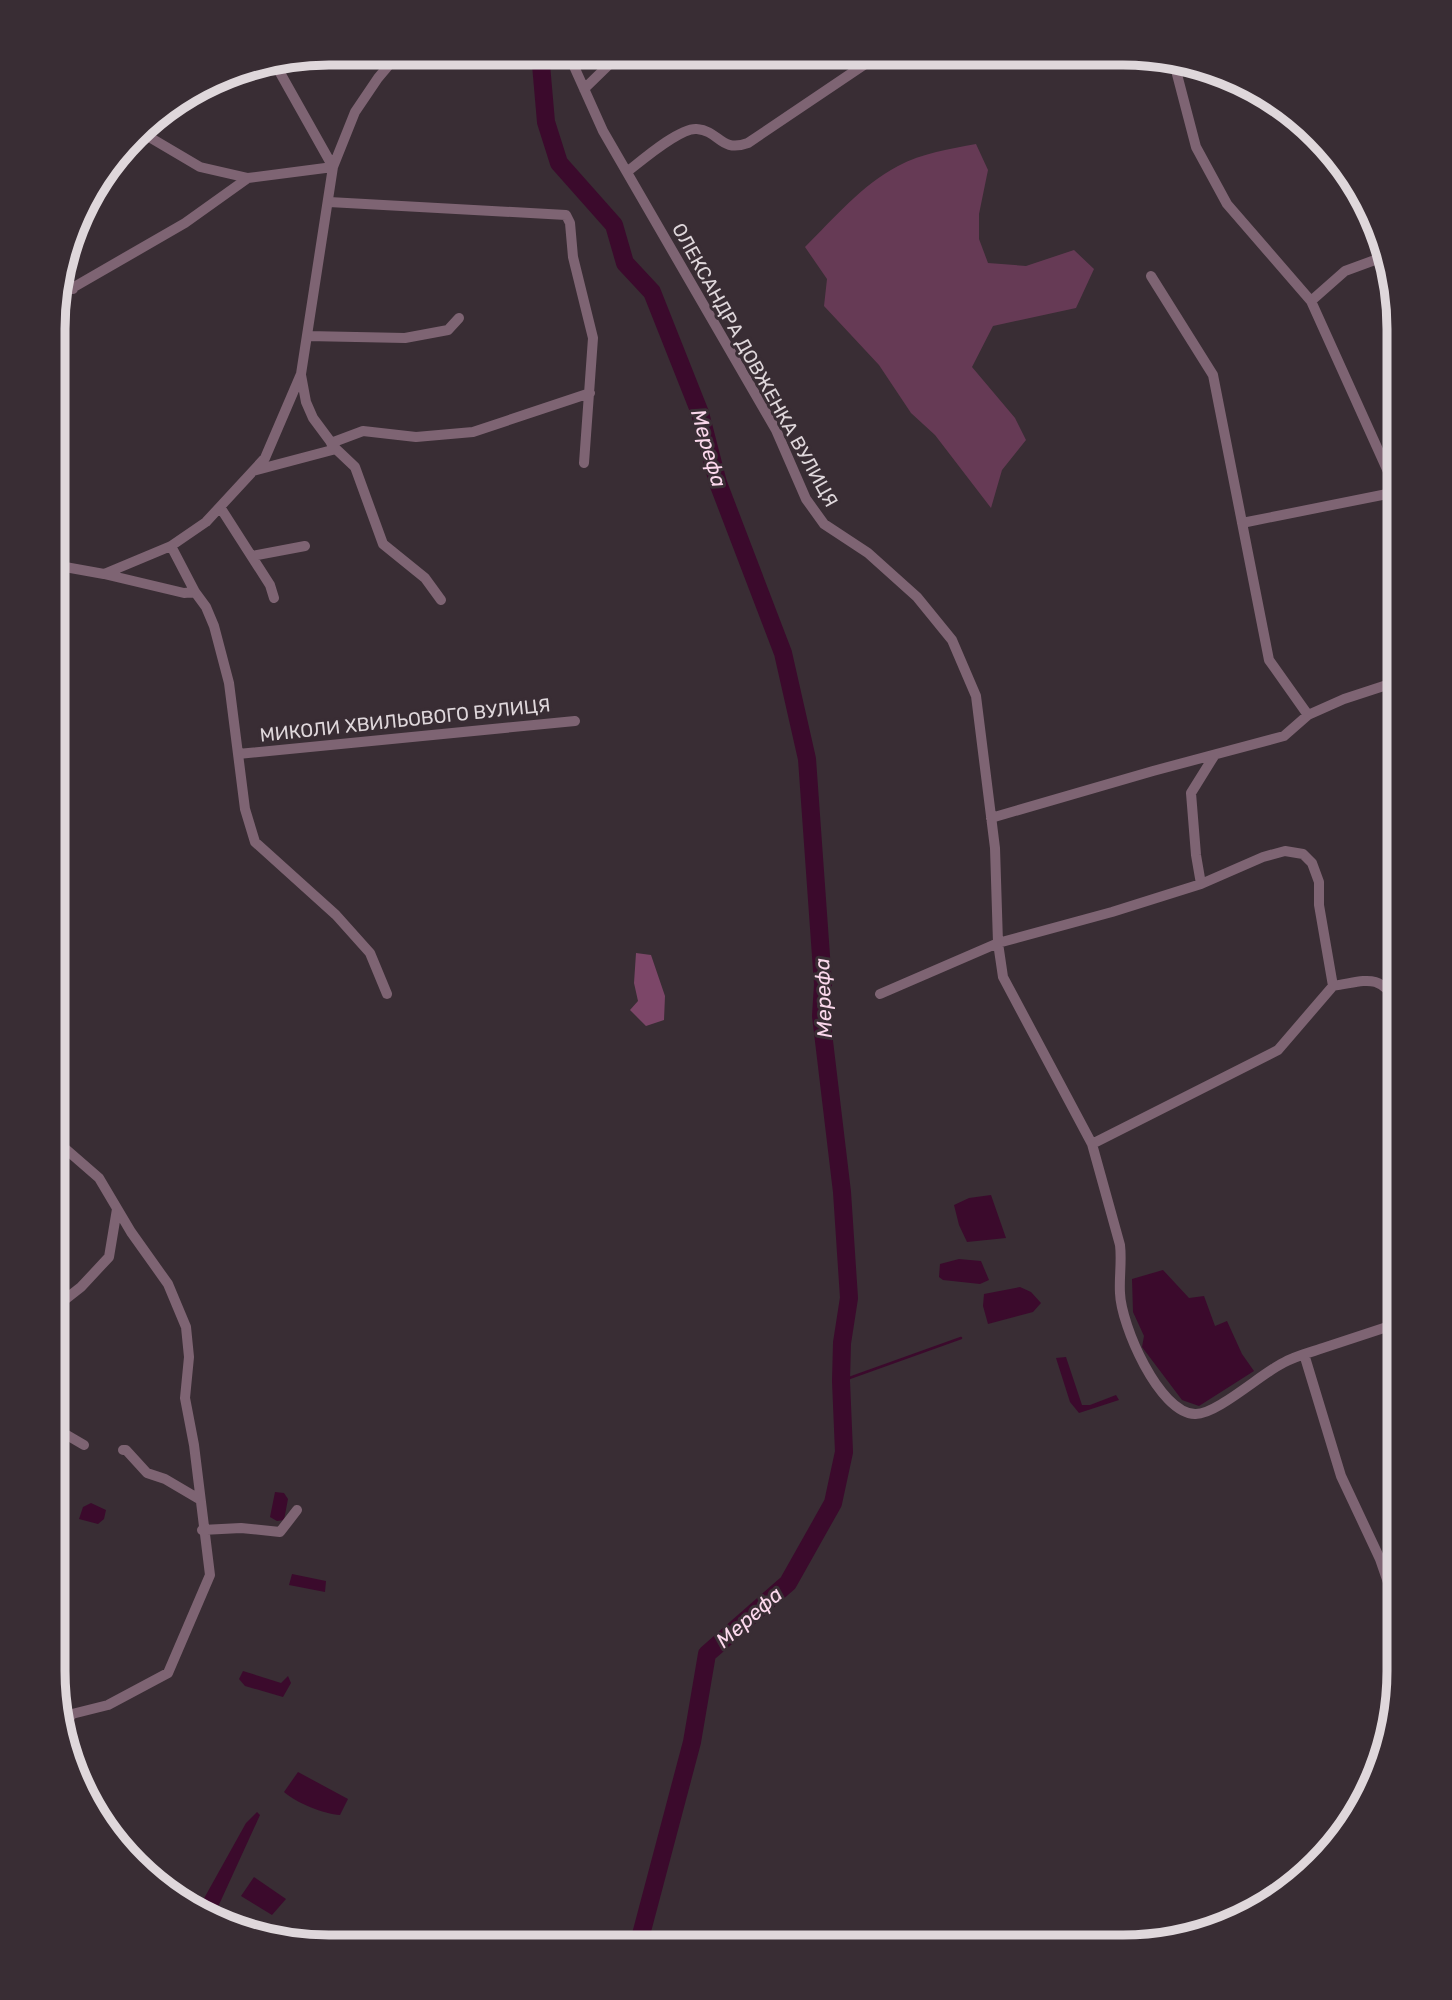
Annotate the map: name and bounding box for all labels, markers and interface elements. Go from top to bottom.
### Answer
street label: ОЛЕКСАНДРА ДОВЖЕНКА ВУЛИЦЯ [667,219,843,511]
water label: Мерефа [686,406,732,490]
street label: МИКОЛИ ХВИЛЬОВОГО ВУЛИЦЯ [259,693,551,747]
water label: Мерефа [809,958,837,1038]
water label: Мерефа [711,1581,787,1653]

